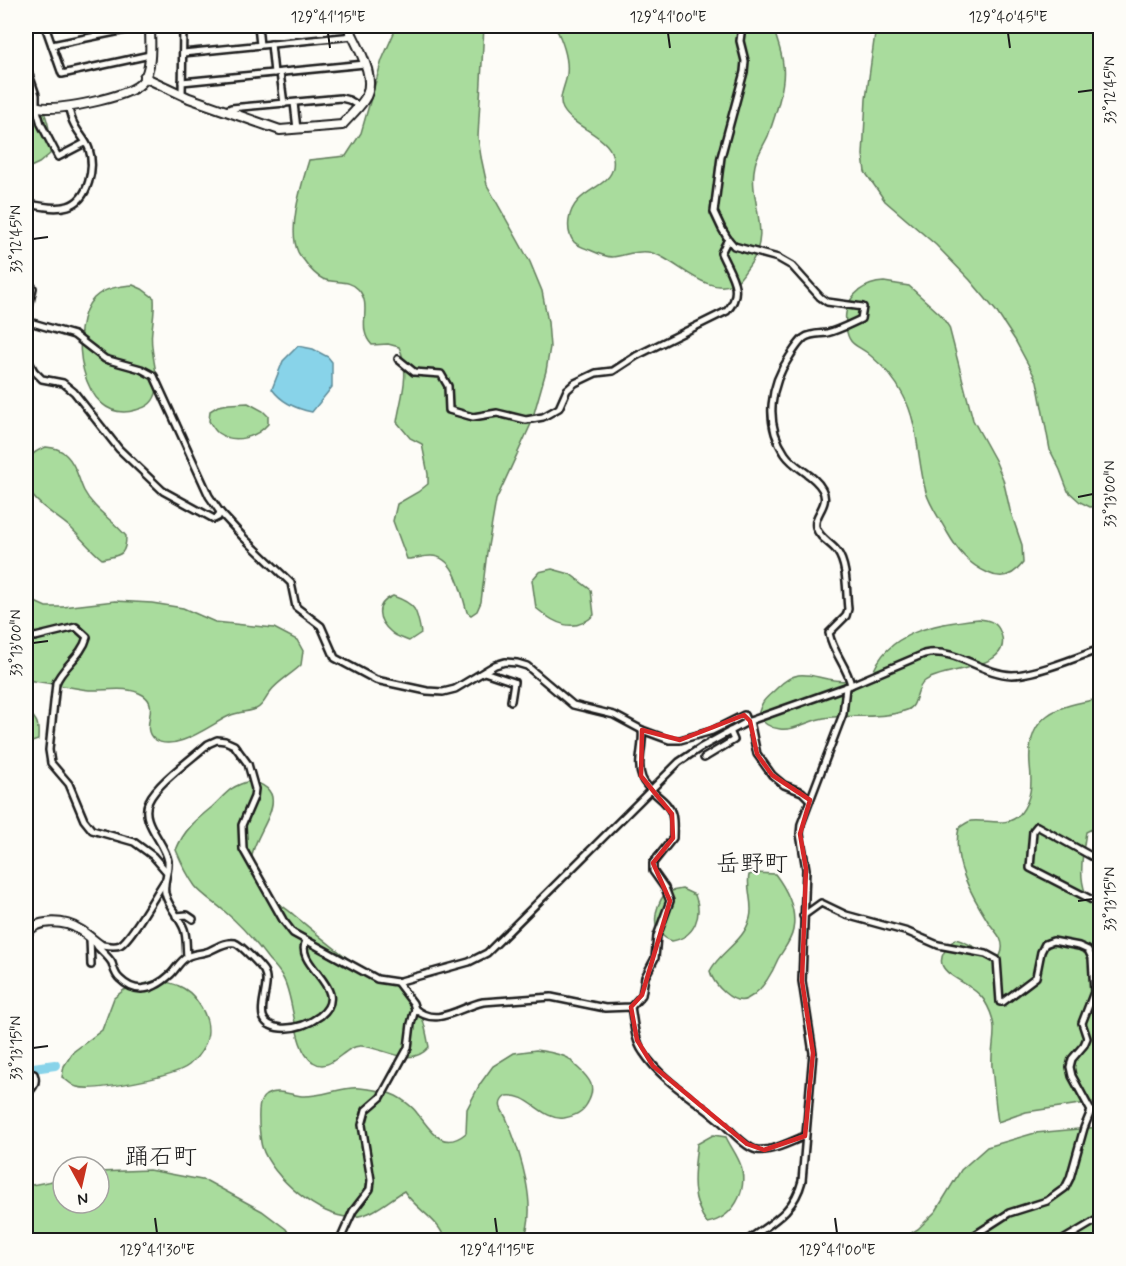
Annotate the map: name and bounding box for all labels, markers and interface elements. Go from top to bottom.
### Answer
text: 129°41'15"E [291,8,366,28]
text: 129°41'00"E [629,8,707,28]
text: 129°40'45"E [968,8,1048,28]
text: 33°12'45"N [1101,56,1121,124]
text: 33°12'45"N [7,205,27,273]
text: 33°13'00"N [1101,461,1121,527]
text: 33°13'00"N [7,610,27,676]
district label: 岳野町 [716,849,788,880]
text: 33°13'15"N [1101,867,1121,931]
text: 33°13'15"N [7,1016,27,1080]
district label: 踊石町 [125,1142,197,1173]
north arrow [51,1155,111,1215]
text: N [76,1187,90,1210]
text: 129°41'30"E [119,1241,195,1261]
text: 129°41'15"E [460,1241,535,1261]
text: 129°41'00"E [798,1241,876,1261]

